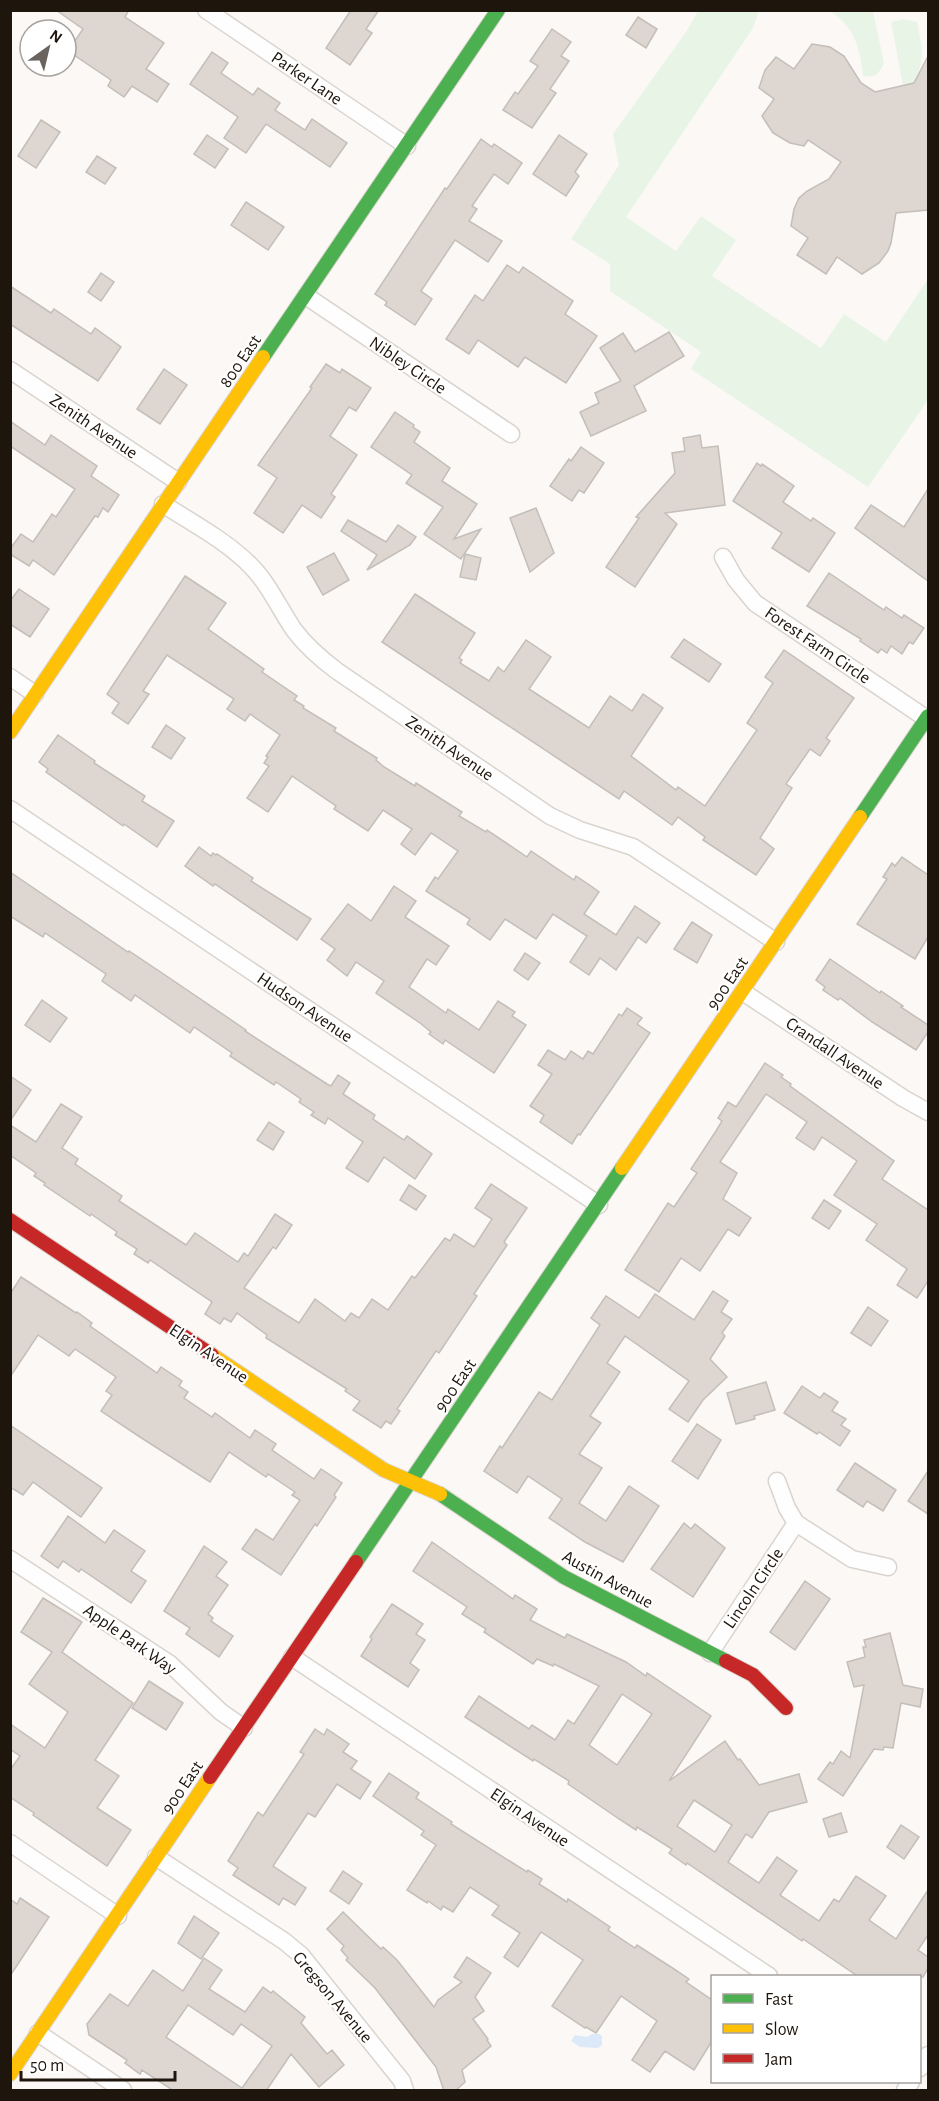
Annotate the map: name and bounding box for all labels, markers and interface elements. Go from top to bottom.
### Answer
north arrow [18,18,78,78]
text: N [47,27,65,46]
street label: Parker Lane [268,49,345,109]
street label: 800 East [217,332,265,391]
street label: Nibley Circle [366,334,449,398]
street label: Zenith Avenue [46,391,141,463]
street label: Forest Farm Circle [761,604,873,688]
street label: Zenith Avenue [402,713,497,785]
street label: 900 East [704,954,752,1013]
street label: Hudson Avenue [254,969,355,1046]
street label: Crandall Avenue [782,1014,887,1093]
street label: Elgin Avenue [166,1321,251,1387]
street label: 900 East [432,1356,480,1415]
street label: Lincoln Circle [720,1545,787,1632]
street label: Austin Avenue [559,1548,656,1612]
street label: Apple Park Way [80,1601,179,1679]
street label: 900 East [159,1758,207,1817]
street label: Elgin Avenue [487,1785,572,1851]
street label: Gregson Avenue [289,1949,376,2047]
legend [711,1975,921,2083]
text: Fast [765,1991,793,2009]
text: Slow [765,2021,798,2039]
scale bar [21,2044,176,2082]
text: Jam [765,2051,793,2069]
text: 50 m [30,2057,64,2075]

